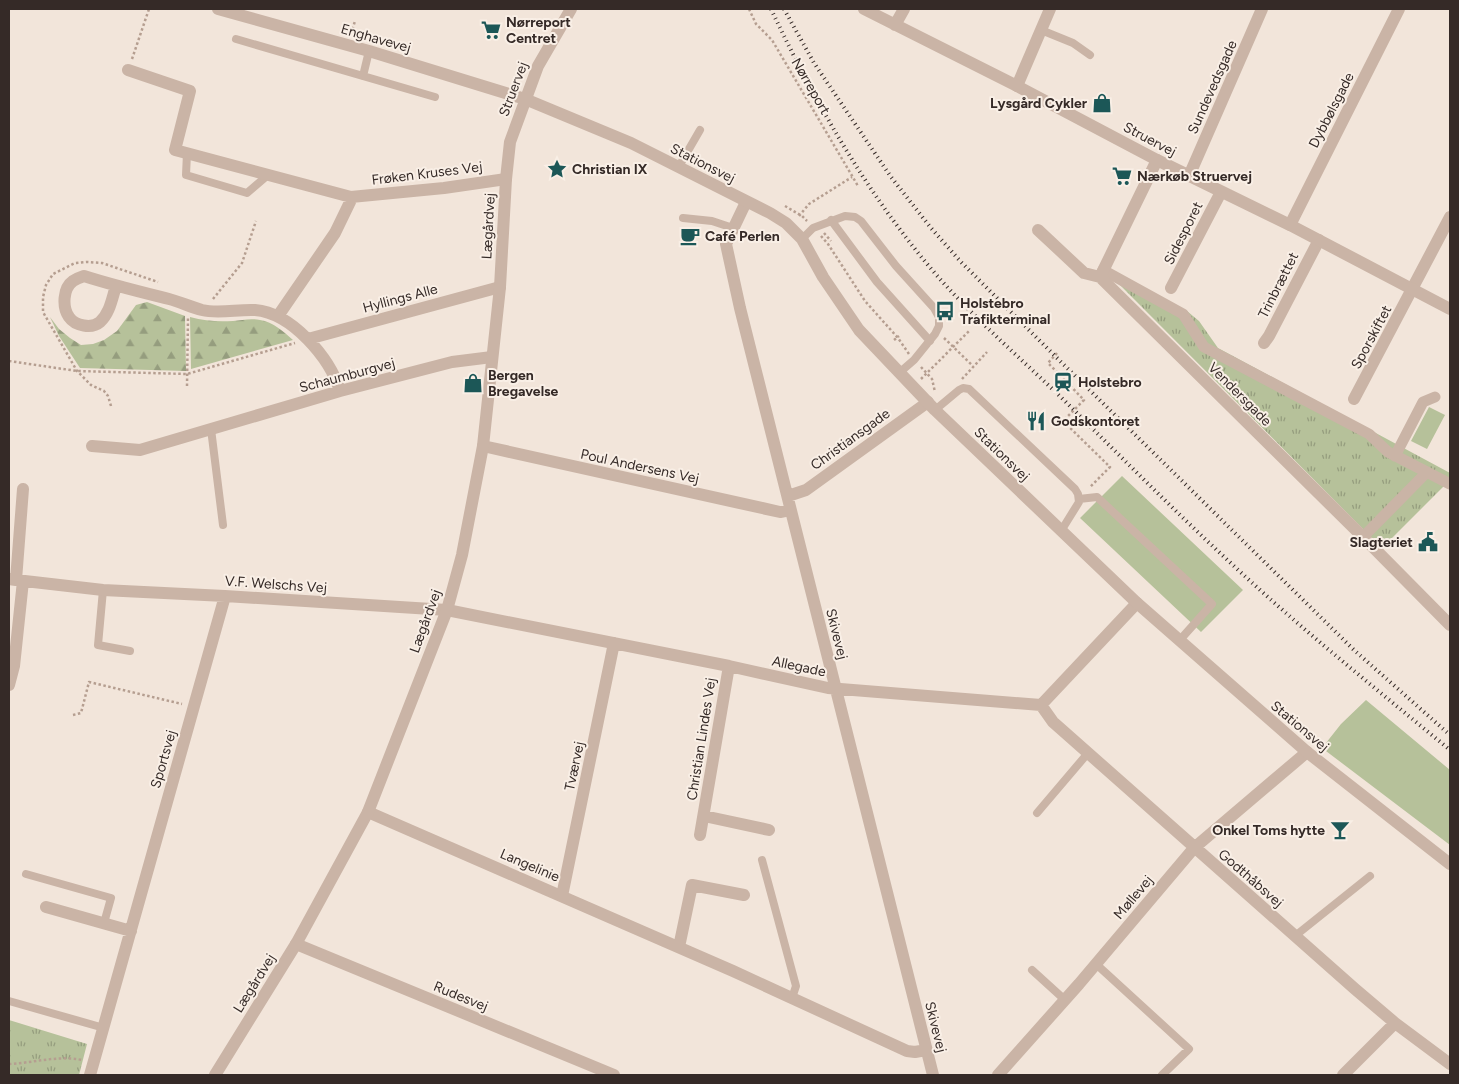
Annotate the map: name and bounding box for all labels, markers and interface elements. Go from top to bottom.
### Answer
place label: Nørreport Centret [506,14,571,47]
supermarket icon: Nørreport Centret [480,19,502,41]
street label: Enghavevej [339,20,413,57]
street label: Sundevedsgade [1184,37,1241,137]
street label: Nørreport [788,55,834,118]
street label: Struervej [495,59,532,119]
street label: Dybbølsgade [1305,69,1358,151]
shop icon: Lysgård Cykler [1091,92,1113,114]
place label: Lysgård Cykler [990,95,1088,112]
street label: Struervej [1120,118,1179,160]
street label: Stationsvej [667,140,738,187]
street label: Frøken Kruses Vej [371,158,483,189]
place icon: Christian IX [546,158,568,180]
place label: Christian IX [572,161,648,178]
supermarket icon: Nærkøb Struervej [1111,165,1133,187]
place label: Nærkøb Struervej [1137,168,1252,185]
street label: Lægårdvej [478,192,499,260]
street label: Sidesporet [1160,199,1207,268]
cafe icon: Café Perlen [679,225,701,247]
place label: Café Perlen [705,228,780,245]
street label: Trinbrættet [1255,249,1302,321]
street label: Hyllings Alle [361,280,440,317]
place label: Holstebro Trafikterminal [960,295,1050,328]
bus stop icon: Holstebro Trafikterminal [934,300,956,322]
street label: Sporskiftet [1348,302,1395,372]
street label: Schaumburgvej [297,355,397,396]
street label: Vendersgade [1204,359,1275,430]
place label: Bergen Bregavelse [488,367,559,400]
station icon: Holstebro [1052,371,1074,393]
shop icon: Bergen Bregavelse [462,372,484,394]
place label: Holstebro [1078,374,1142,391]
street label: Christiansgade [807,405,893,474]
restaurant icon: Godskontoret [1025,410,1047,432]
place label: Godskontoret [1051,413,1140,430]
street label: Stationsvej [970,424,1033,485]
street label: Poul Andersens Vej [579,446,701,487]
public building icon: Slagteriet [1417,531,1439,553]
place label: Slagteriet [1350,534,1413,551]
street label: V.F. Welschs Vej [224,572,328,597]
street label: Lægårdvej [406,587,445,655]
street label: Skivevej [822,607,851,661]
street label: Allegade [770,653,828,681]
street label: Christian Lindes Vej [683,676,720,802]
street label: Stationsvej [1267,697,1332,756]
street label: Sportsvej [147,728,180,790]
street label: Tværvej [561,740,588,792]
bar icon: Onkel Toms hytte [1329,819,1351,841]
place label: Onkel Toms hytte [1212,822,1325,839]
street label: Langelinie [497,845,563,886]
street label: Godthåbsvej [1215,846,1287,911]
street label: Møllevej [1110,872,1157,923]
street label: Lægårdvej [230,951,279,1016]
street label: Rudesvej [431,978,491,1015]
street label: Skivevej [921,1000,950,1054]

